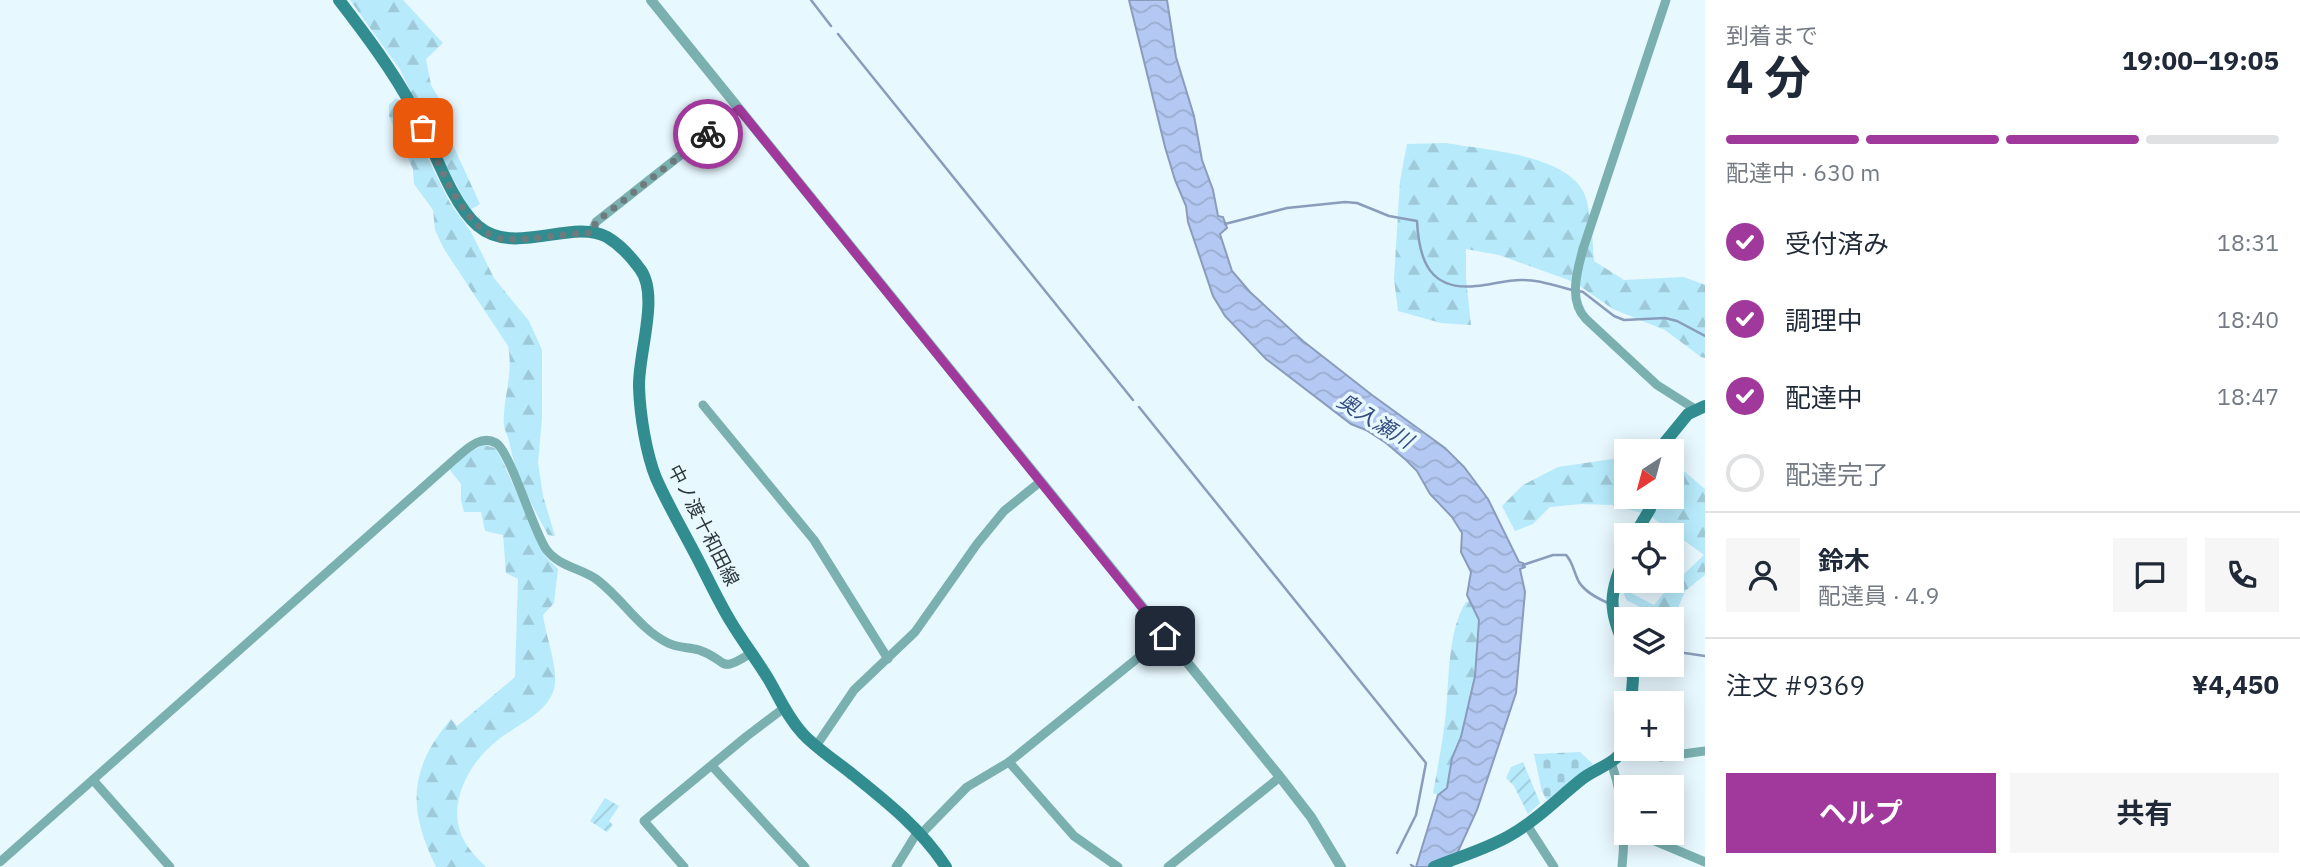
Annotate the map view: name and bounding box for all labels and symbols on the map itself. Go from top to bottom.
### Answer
pin [393,98,453,158]
courier [673,99,743,169]
water label: 奥入瀬川 [1332,386,1420,455]
north arrow [1614,439,1684,509]
street label: 中ノ渡十和田線 [663,460,745,590]
pin [1135,606,1195,666]

